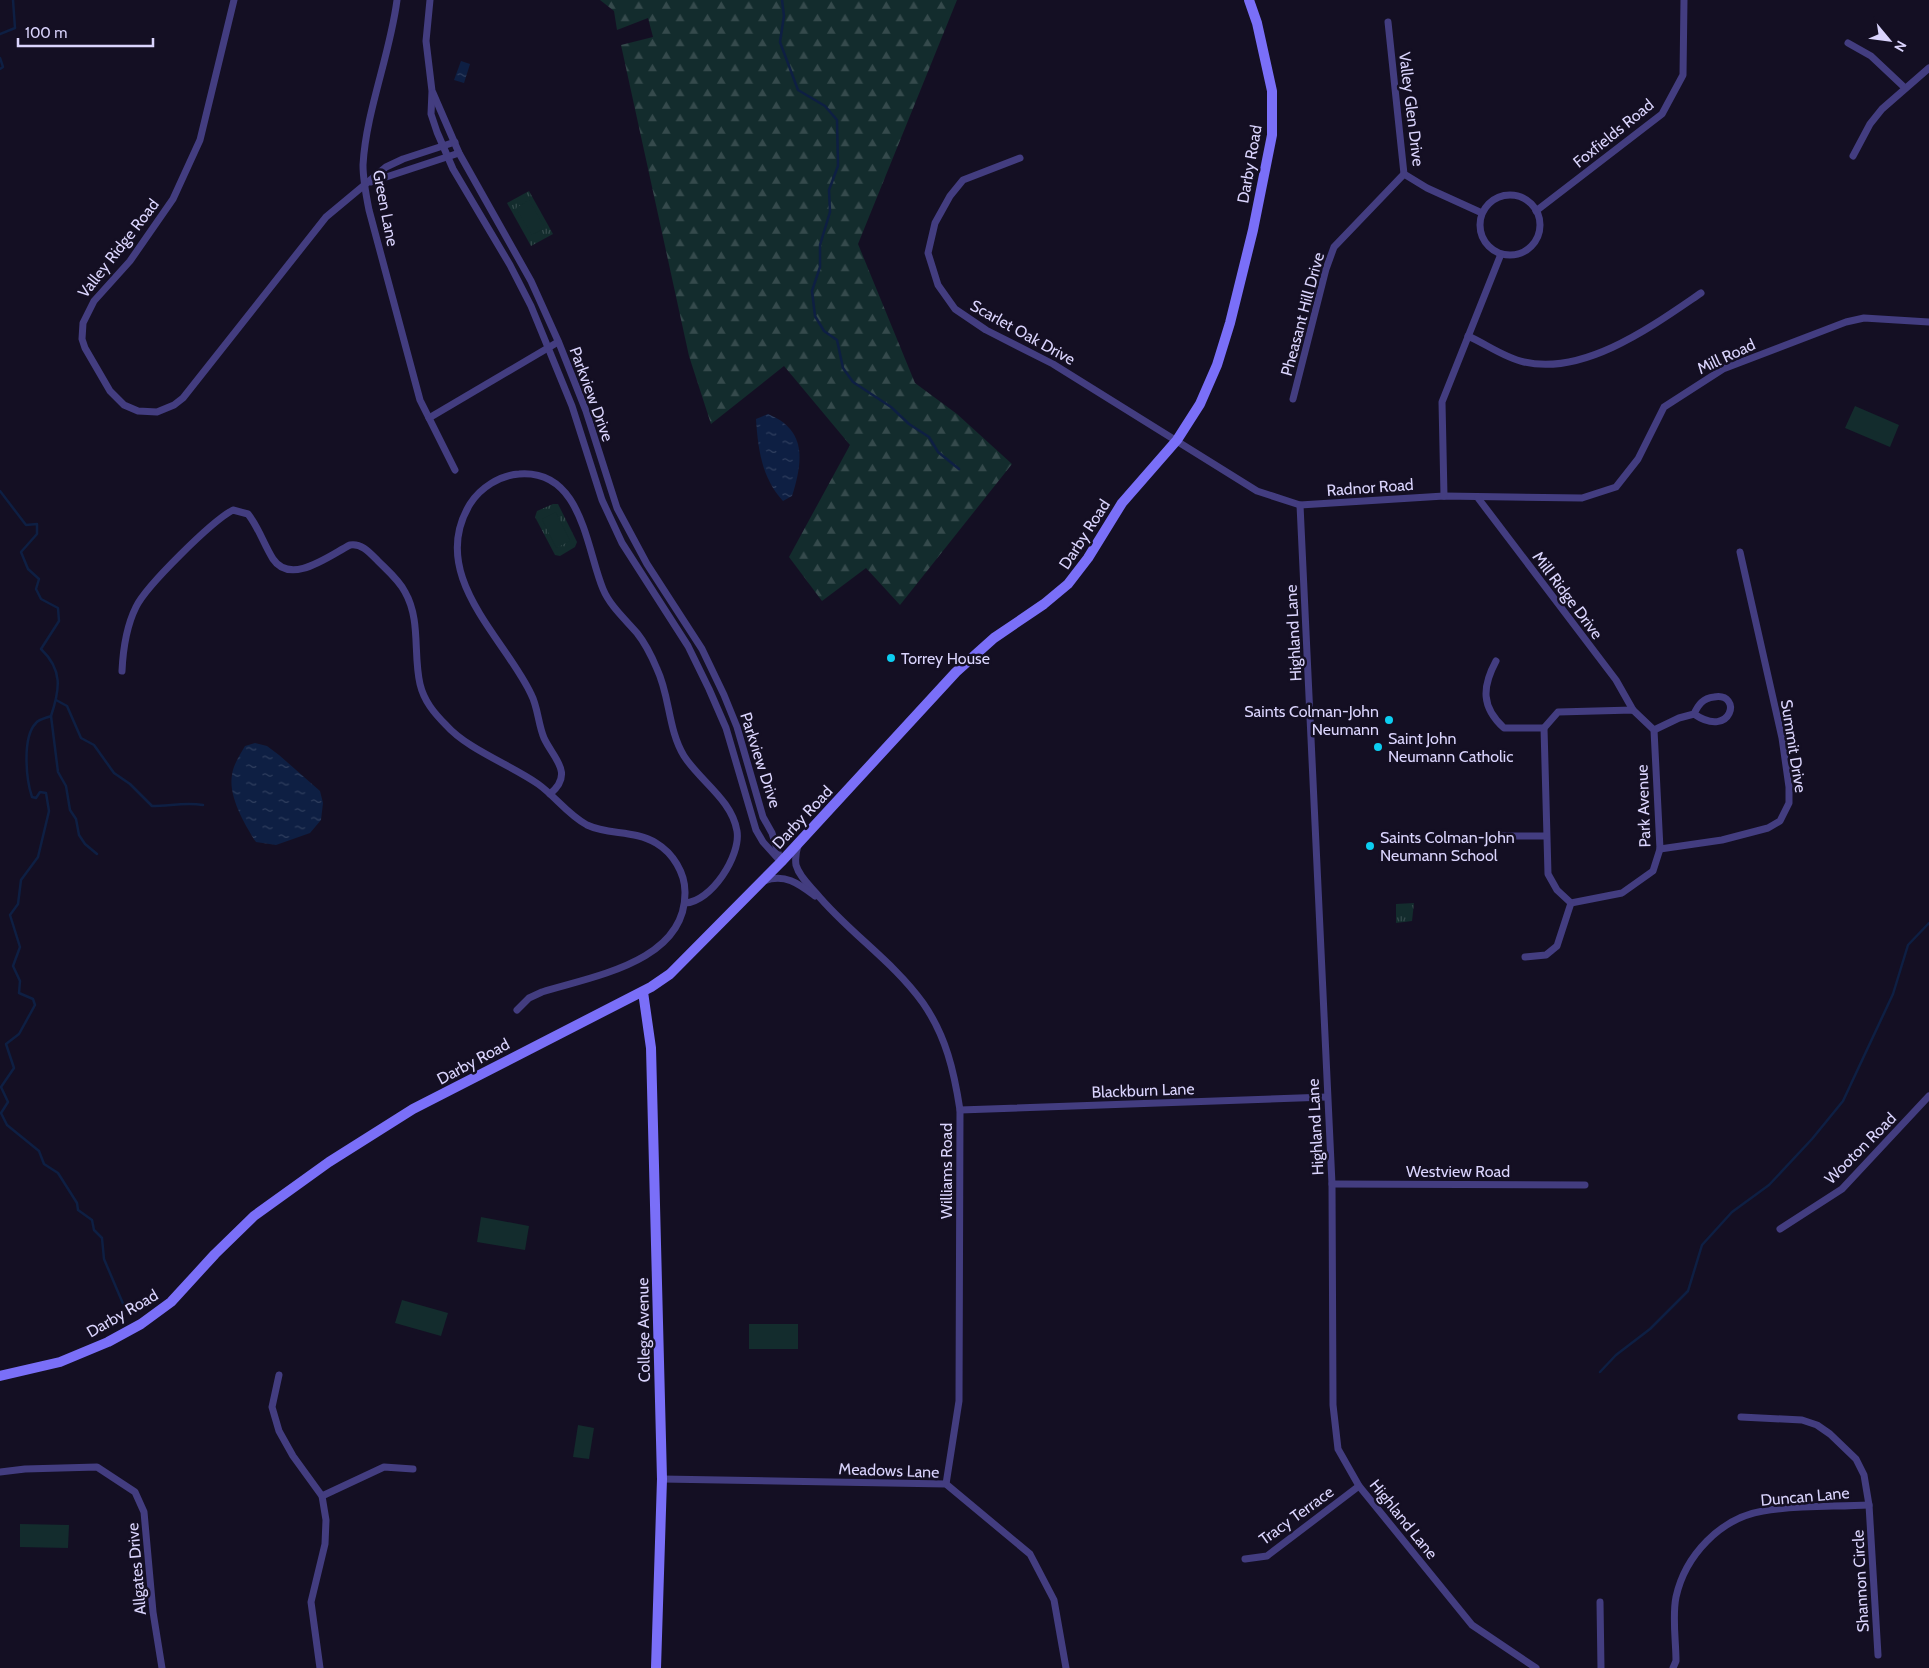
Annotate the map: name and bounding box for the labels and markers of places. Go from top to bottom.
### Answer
place label: Torrey House [901,649,990,668]
marker: Torrey House [885,652,897,664]
place label: Saints Colman-John Neumann [1244,702,1379,739]
marker: Saints Colman-John Neumann [1383,714,1395,726]
place label: Saint John Neumann Catholic [1388,729,1514,766]
marker: Saint John Neumann Catholic [1372,741,1384,753]
place label: Saints Colman-John Neumann School [1380,828,1515,865]
marker: Saints Colman-John Neumann School [1364,840,1376,852]

